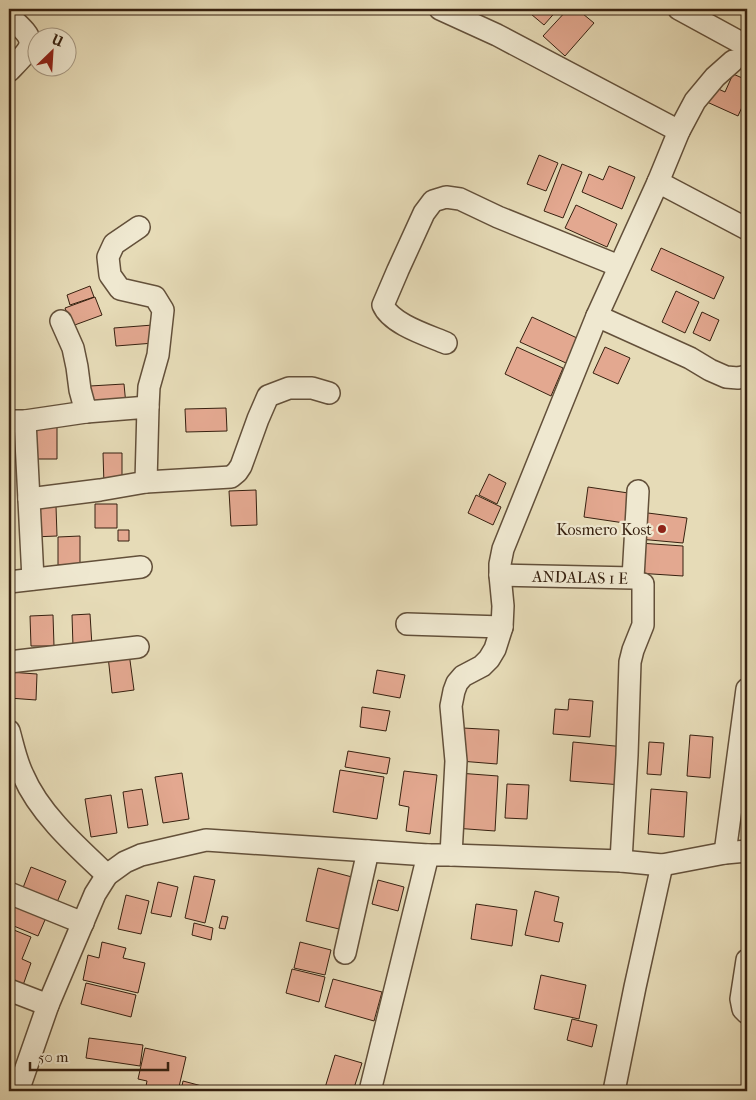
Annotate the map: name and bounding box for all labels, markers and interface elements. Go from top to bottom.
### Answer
north arrow [28,28,78,78]
text: U [48,30,66,51]
place label: Kosmero Kost [556,520,652,539]
marker: Kosmero Kost [656,523,668,535]
street label: ANDALAS 1 E [531,566,628,587]
scale bar [30,1040,168,1072]
text: 50 m [38,1048,69,1066]

